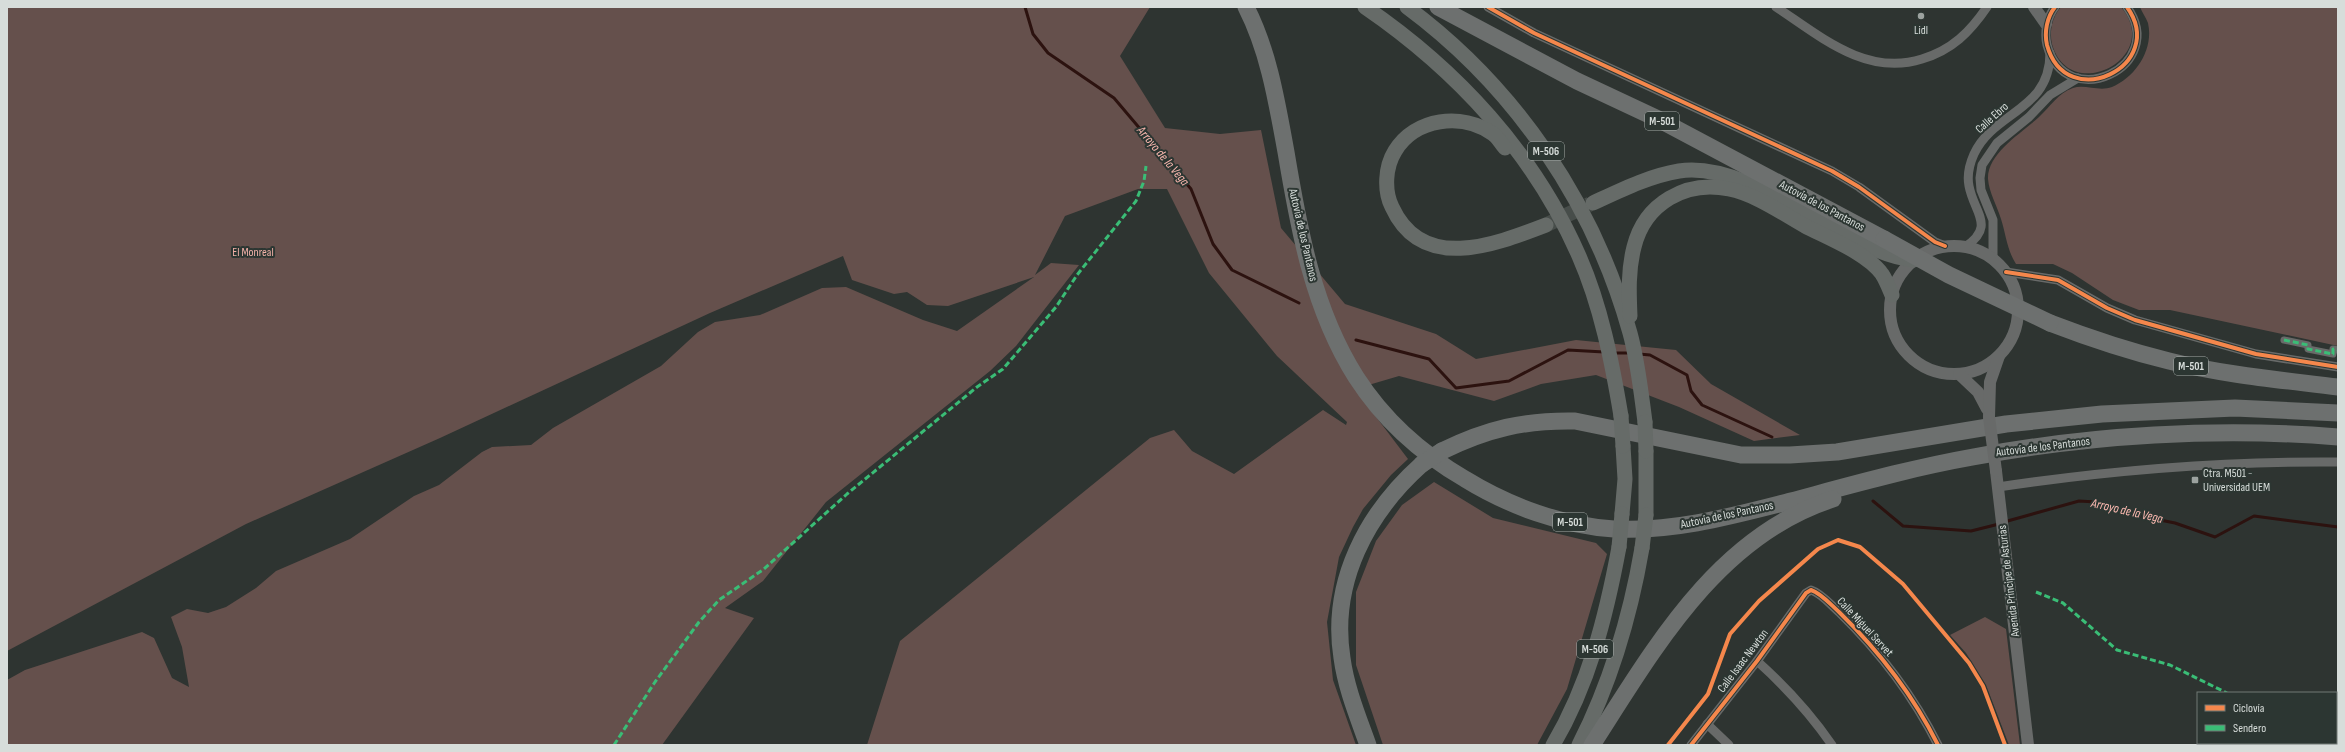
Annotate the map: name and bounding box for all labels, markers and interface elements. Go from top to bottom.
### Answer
marker: Lidl [1916,11,1926,21]
place label: Lidl [1914,23,1928,38]
street label: Calle Ebro [1972,99,2012,137]
road number: M-501 [1645,112,1679,130]
water label: Arroyo de la Vega [1133,122,1193,190]
road number: M-506 [1528,142,1564,160]
street label: Autovía de los Pantanos [1776,177,1867,235]
street label: Autovía de los Pantanos [1285,186,1321,283]
park label: El Monreal [232,245,274,260]
road number: M-501 [2174,357,2208,375]
street label: Autovía de los Pantanos [1994,434,2091,460]
place label: Ctra. M501 - Universidad UEM [2203,466,2270,495]
marker: Ctra. M501 - Universidad UEM [2190,475,2200,485]
water label: Arroyo de la Vega [2089,495,2165,527]
street label: Autovía de los Pantanos [1678,498,1775,532]
road number: M-501 [1553,513,1587,531]
street label: Avenida Príncipe de Asturias [1995,524,2023,639]
street label: Calle Miguel Servet [1834,594,1897,660]
street label: Calle Isaac Newton [1714,626,1772,696]
road number: M-506 [1577,640,1613,658]
legend [2197,692,2337,744]
text: Ciclovía [2233,701,2265,716]
text: Sendero [2233,721,2266,736]

